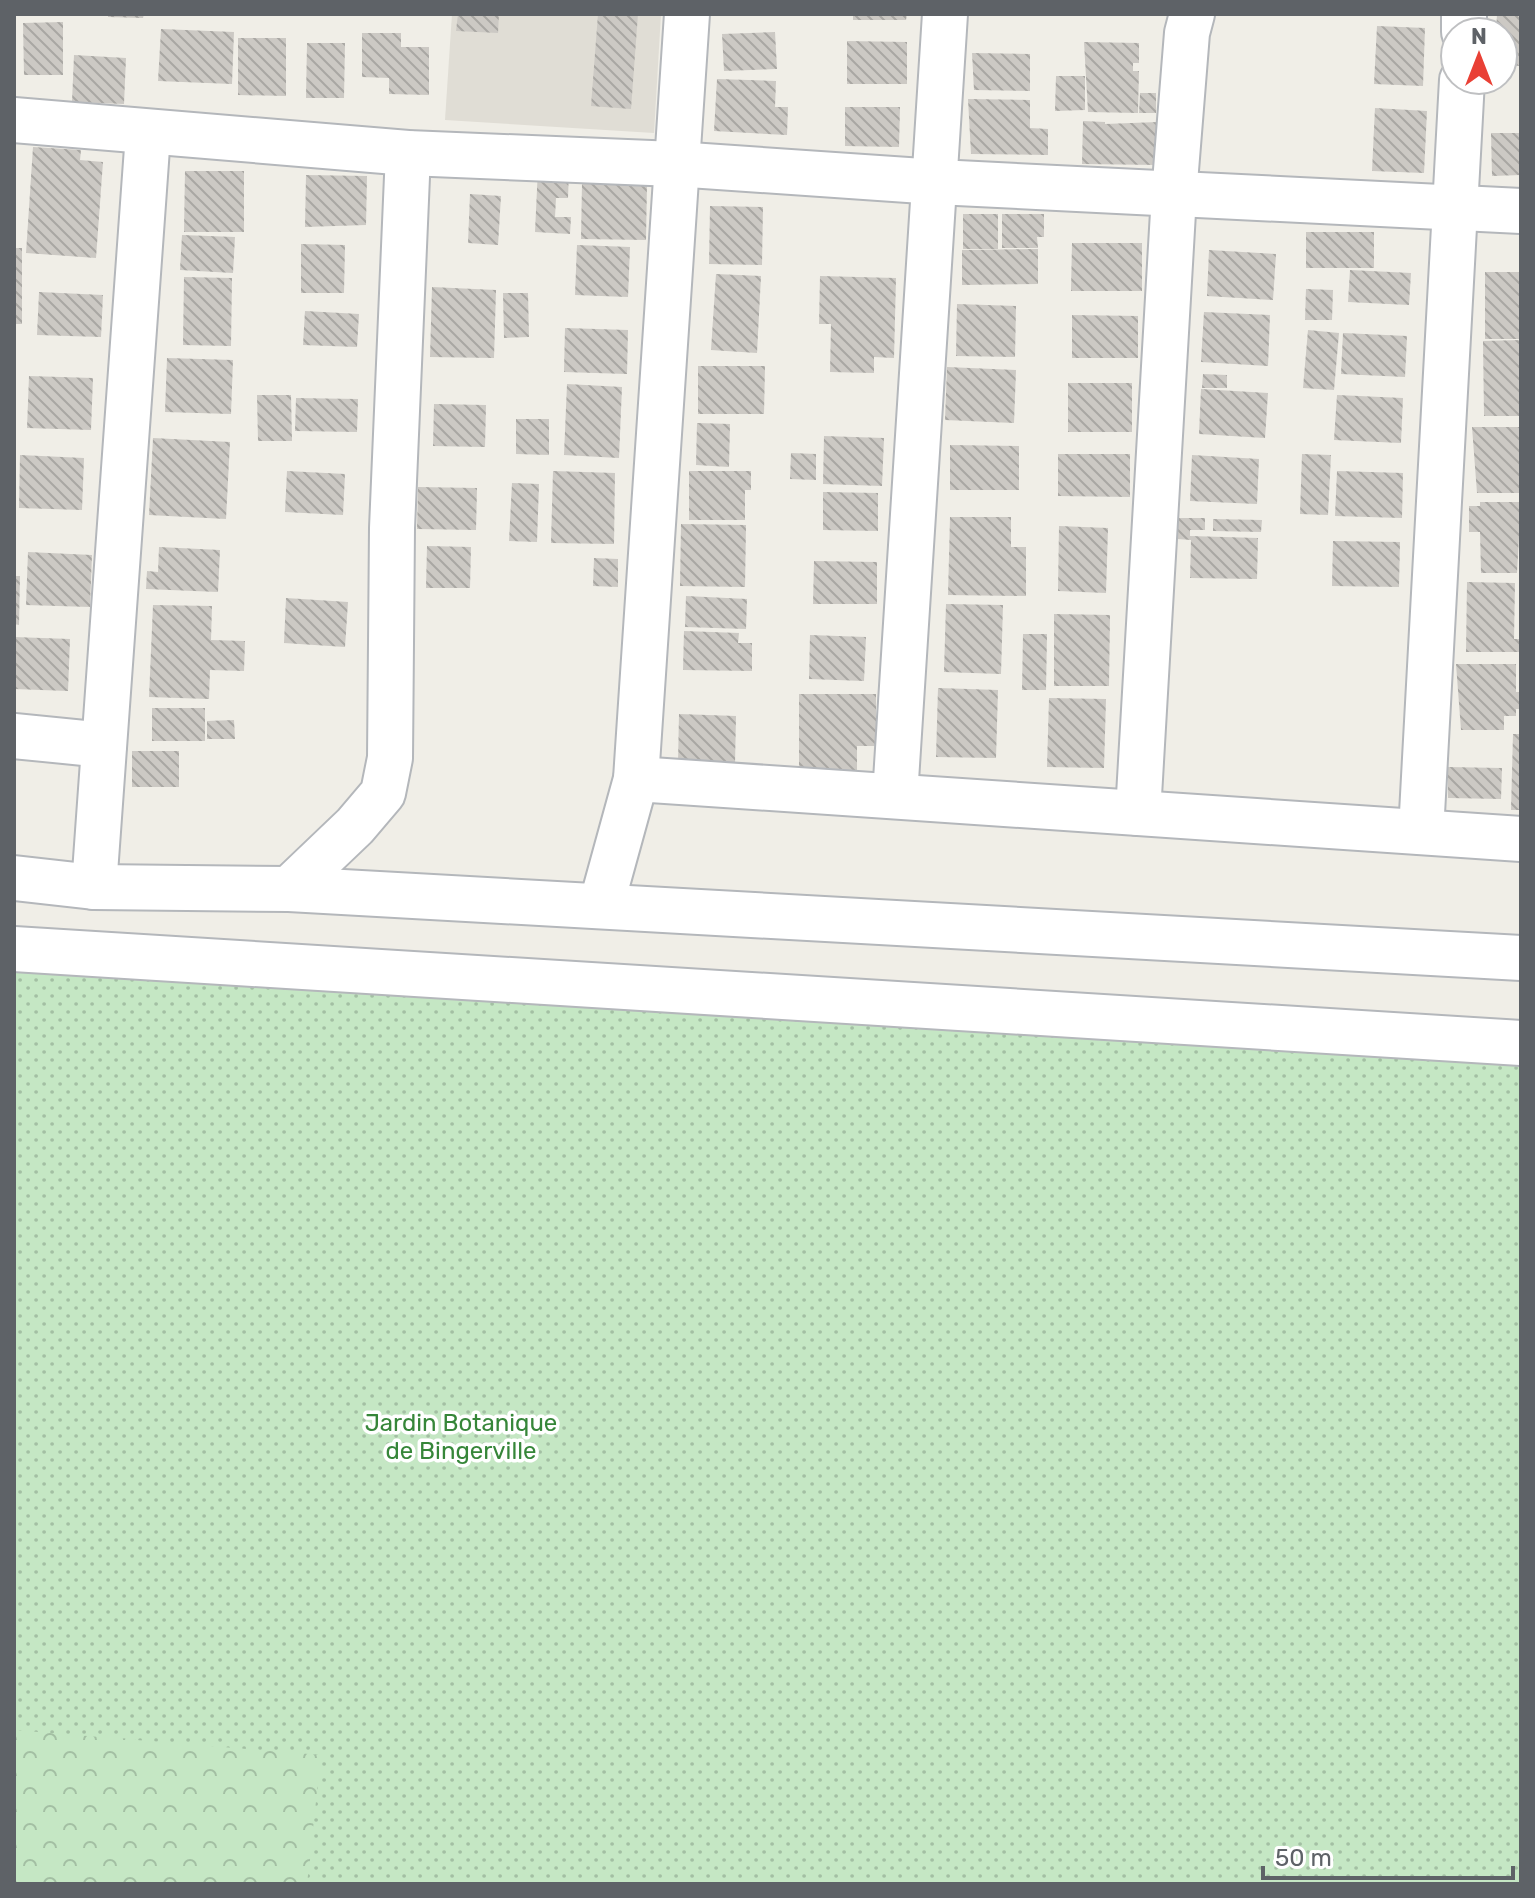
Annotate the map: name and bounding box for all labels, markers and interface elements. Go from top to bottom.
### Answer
north arrow [1439,16,1519,96]
text: N [1471,23,1487,50]
park label: Jardin Botanique de Bingerville [365,1409,557,1465]
scale bar [1263,1830,1513,1880]
text: 50 m [1275,1844,1332,1872]

